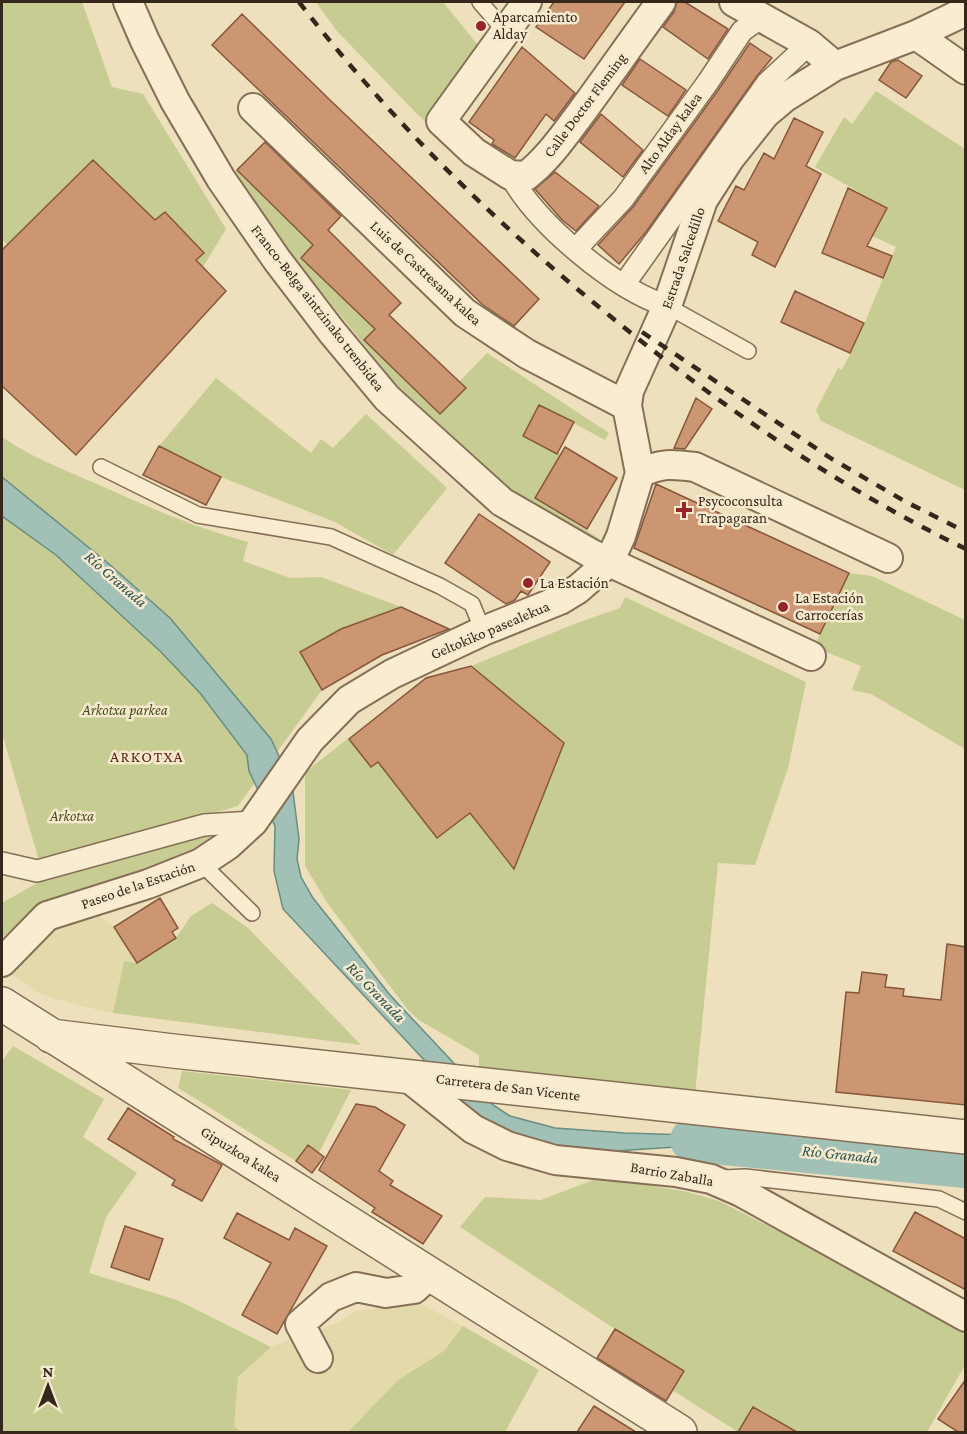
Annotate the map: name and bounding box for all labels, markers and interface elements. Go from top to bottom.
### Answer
place label: Aparcamiento Alday [493,9,577,43]
marker: Aparcamiento Alday [474,19,488,33]
street label: Calle Doctor Fleming [541,50,630,161]
street label: Alto Alday kalea [635,89,706,177]
street label: Estrada Salcedillo [658,205,708,311]
street label: Luis de Castresana kalea [367,218,485,329]
street label: Franco-Belga aintzinako trenbidea [247,222,388,395]
place label: Psycoconsulta Trapagaran [698,493,783,527]
marker: Psycoconsulta Trapagaran [675,501,693,519]
water label: Río Granada [82,547,151,611]
place label: La Estación [540,575,609,591]
marker: La Estación [521,576,535,590]
place label: La Estación Carrocerías [795,590,864,623]
street label: Geltokiko pasealekua [428,598,552,663]
marker: La Estación Carrocerías [776,600,790,614]
park label: Arkotxa parkea [81,702,168,719]
district label: ARKOTXA [110,748,184,765]
park label: Arkotxa [49,808,94,824]
street label: Paseo de la Estación [79,858,197,912]
water label: Río Granada [343,959,409,1026]
street label: Carretera de San Vicente [435,1070,582,1104]
street label: Gipuzkoa kalea [197,1123,284,1186]
water label: Río Granada [801,1142,879,1166]
street label: Barrio Zaballa [629,1159,715,1189]
north arrow [18,1356,78,1416]
text: N [43,1363,54,1380]

